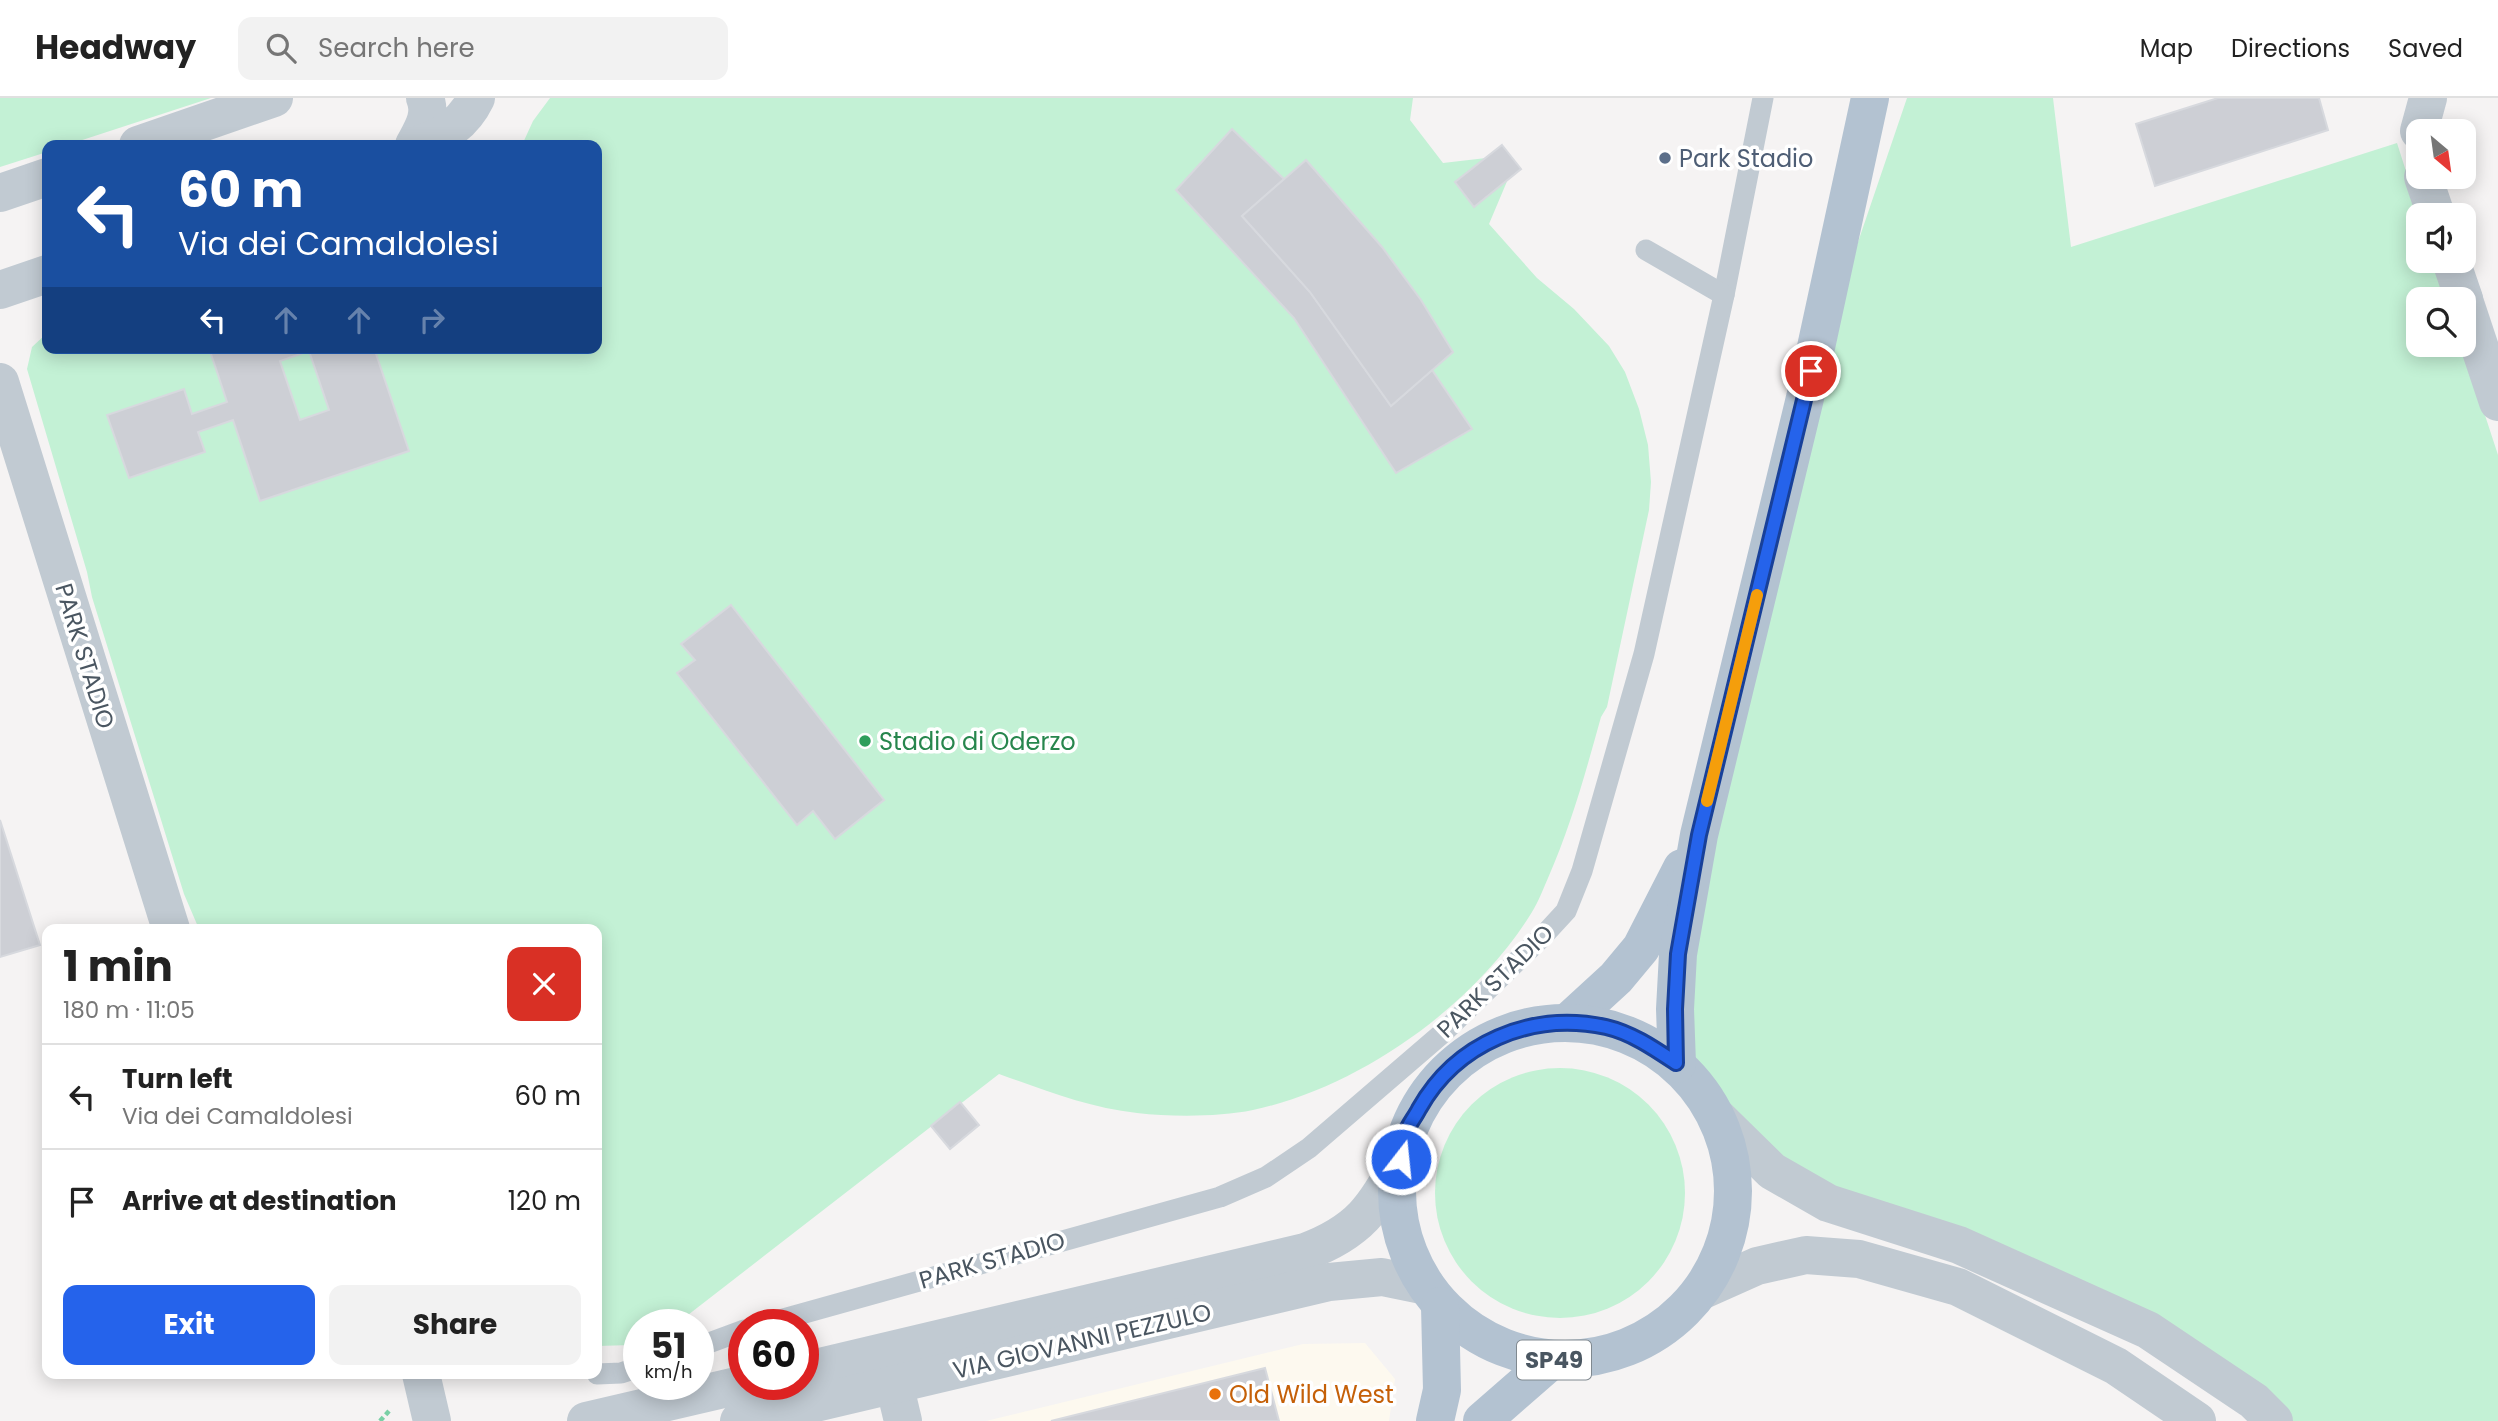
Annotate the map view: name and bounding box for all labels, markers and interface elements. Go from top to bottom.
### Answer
search box [238,17,728,80]
text: Headway [35,24,196,71]
icon: search [262,29,300,67]
text: Search here [318,30,475,66]
text: Map [2140,32,2193,65]
text: Directions [2231,32,2350,65]
text: Saved [2388,32,2463,65]
north arrow [2406,119,2476,189]
map controls [2406,119,2476,357]
place label: Park Stadio [1679,142,1813,175]
marker: Park Stadio [1657,150,1673,166]
text: 60 m [178,156,303,224]
icon: left [63,168,154,259]
button: sound [2406,203,2476,273]
text: Via dei Camaldolesi [178,221,499,266]
button: search [2406,287,2476,357]
icon: left [194,301,232,339]
icon: ahead [267,301,305,339]
icon: ahead [340,301,378,339]
icon: right [413,301,451,339]
pin [1781,341,1841,401]
icon: arrive [1792,352,1830,390]
street label: PARK STADIO [47,579,123,733]
place label: Stadio di Oderzo [879,725,1076,758]
marker: Stadio di Oderzo [857,733,873,749]
street label: PARK STADIO [1429,917,1561,1045]
text: 1 min [63,937,173,996]
button: close [507,947,581,1021]
text: 180 m · 11:05 [63,994,195,1026]
text: Turn left [122,1061,233,1097]
icon: left [63,1078,101,1116]
text: 60 m [514,1078,581,1114]
text: Via dei Camaldolesi [122,1100,353,1132]
position arrow [1364,1122,1438,1196]
icon: arrive [63,1183,101,1221]
text: Arrive at destination [122,1183,397,1219]
text: 120 m [508,1183,581,1219]
street label: PARK STADIO [915,1223,1069,1297]
button: Exit [63,1285,315,1365]
button: Share [329,1285,581,1365]
street label: VIA GIOVANNI PEZZULO [950,1295,1214,1387]
speed limit sign: 60 [728,1309,819,1400]
text: 51 [651,1321,686,1370]
road number: SP49 [1517,1340,1591,1380]
text: km/h [645,1359,692,1384]
place label: Old Wild West [1229,1378,1394,1411]
marker: Old Wild West [1207,1386,1223,1402]

